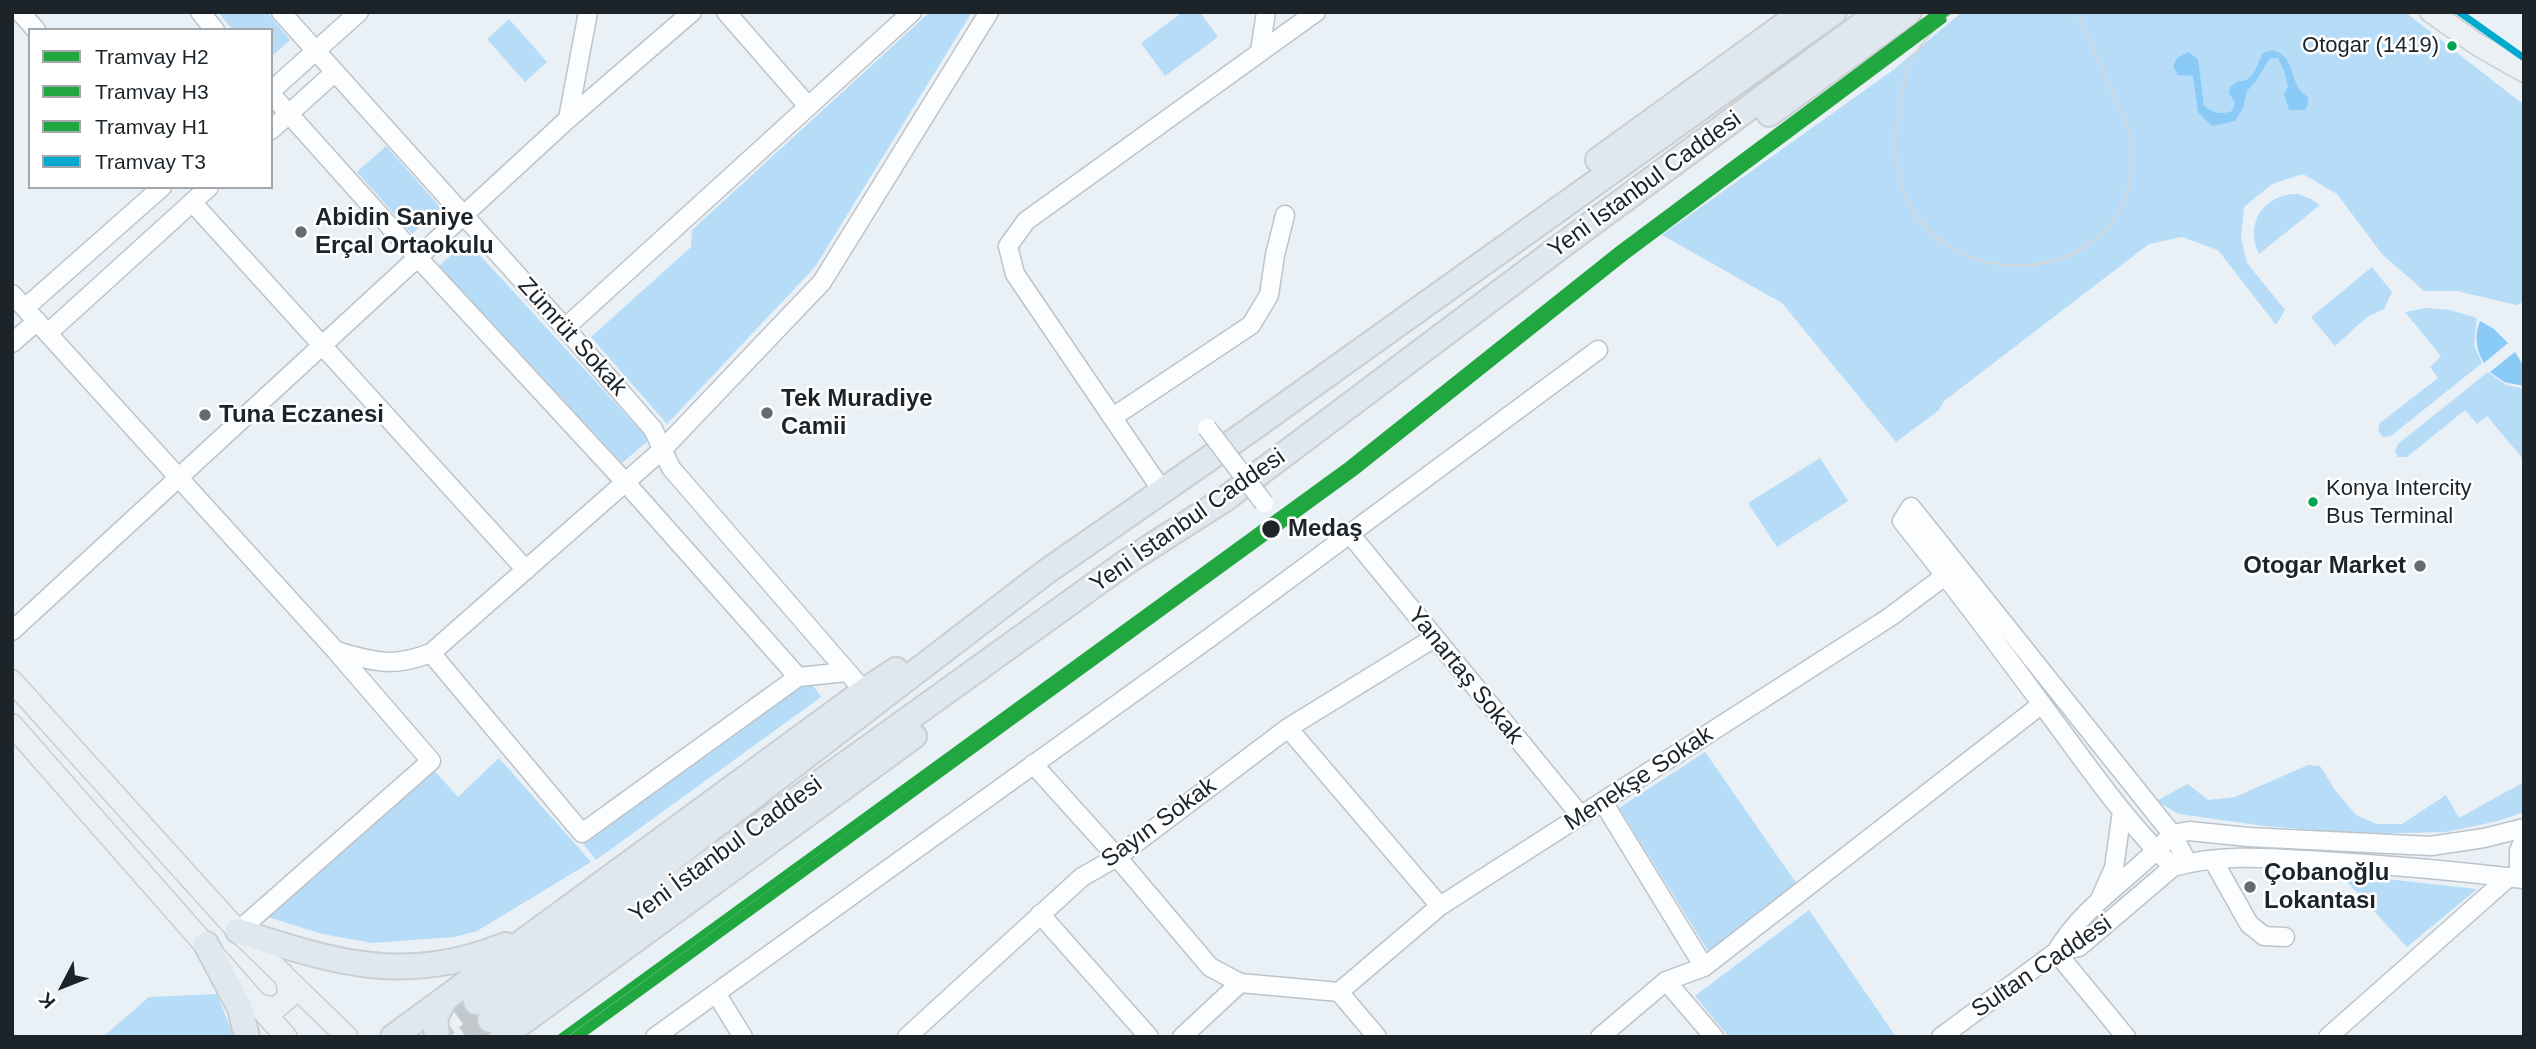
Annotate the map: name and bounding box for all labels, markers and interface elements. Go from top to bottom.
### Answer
legend [28,28,273,189]
place label: Otogar (1419) [2302,33,2439,59]
marker: Otogar (1419) [2445,39,2459,53]
text: Tramvay H2 [95,45,209,68]
text: Tramvay H3 [95,80,209,103]
street label: Yeni İstanbul Caddesi [1543,105,1747,265]
text: Tramvay H1 [95,115,209,138]
text: Tramvay T3 [95,150,206,173]
place label: Abidin Saniye Erçal Ortaokulu [315,204,494,260]
marker: Abidin Saniye Erçal Ortaokulu [293,224,309,240]
street label: Zümrüt Sokak [511,272,633,402]
place label: Tek Muradiye Camii [781,385,933,441]
place label: Tuna Eczanesi [219,401,384,429]
marker: Tek Muradiye Camii [759,405,775,421]
marker: Tuna Eczanesi [197,407,213,423]
street label: Yeni İstanbul Caddesi [1085,443,1291,599]
place label: Konya Intercity Bus Terminal [2326,476,2472,528]
marker: Konya Intercity Bus Terminal [2306,495,2320,509]
place label: Medaş [1288,515,1363,543]
marker: Medaş [1260,518,1282,540]
place label: Otogar Market [2243,552,2406,580]
marker: Otogar Market [2412,558,2428,574]
street label: Yanartaş Sokak [1401,602,1529,750]
street label: Menekşe Sokak [1560,720,1718,838]
street label: Yeni İstanbul Caddesi [624,770,828,930]
street label: Sayın Sokak [1096,772,1222,874]
place label: Çobanoğlu Lokantası [2264,859,2389,915]
marker: Çobanoğlu Lokantası [2242,879,2258,895]
street label: Sultan Caddesi [1966,910,2118,1024]
north arrow [28,951,98,1021]
text: K [35,988,59,1013]

